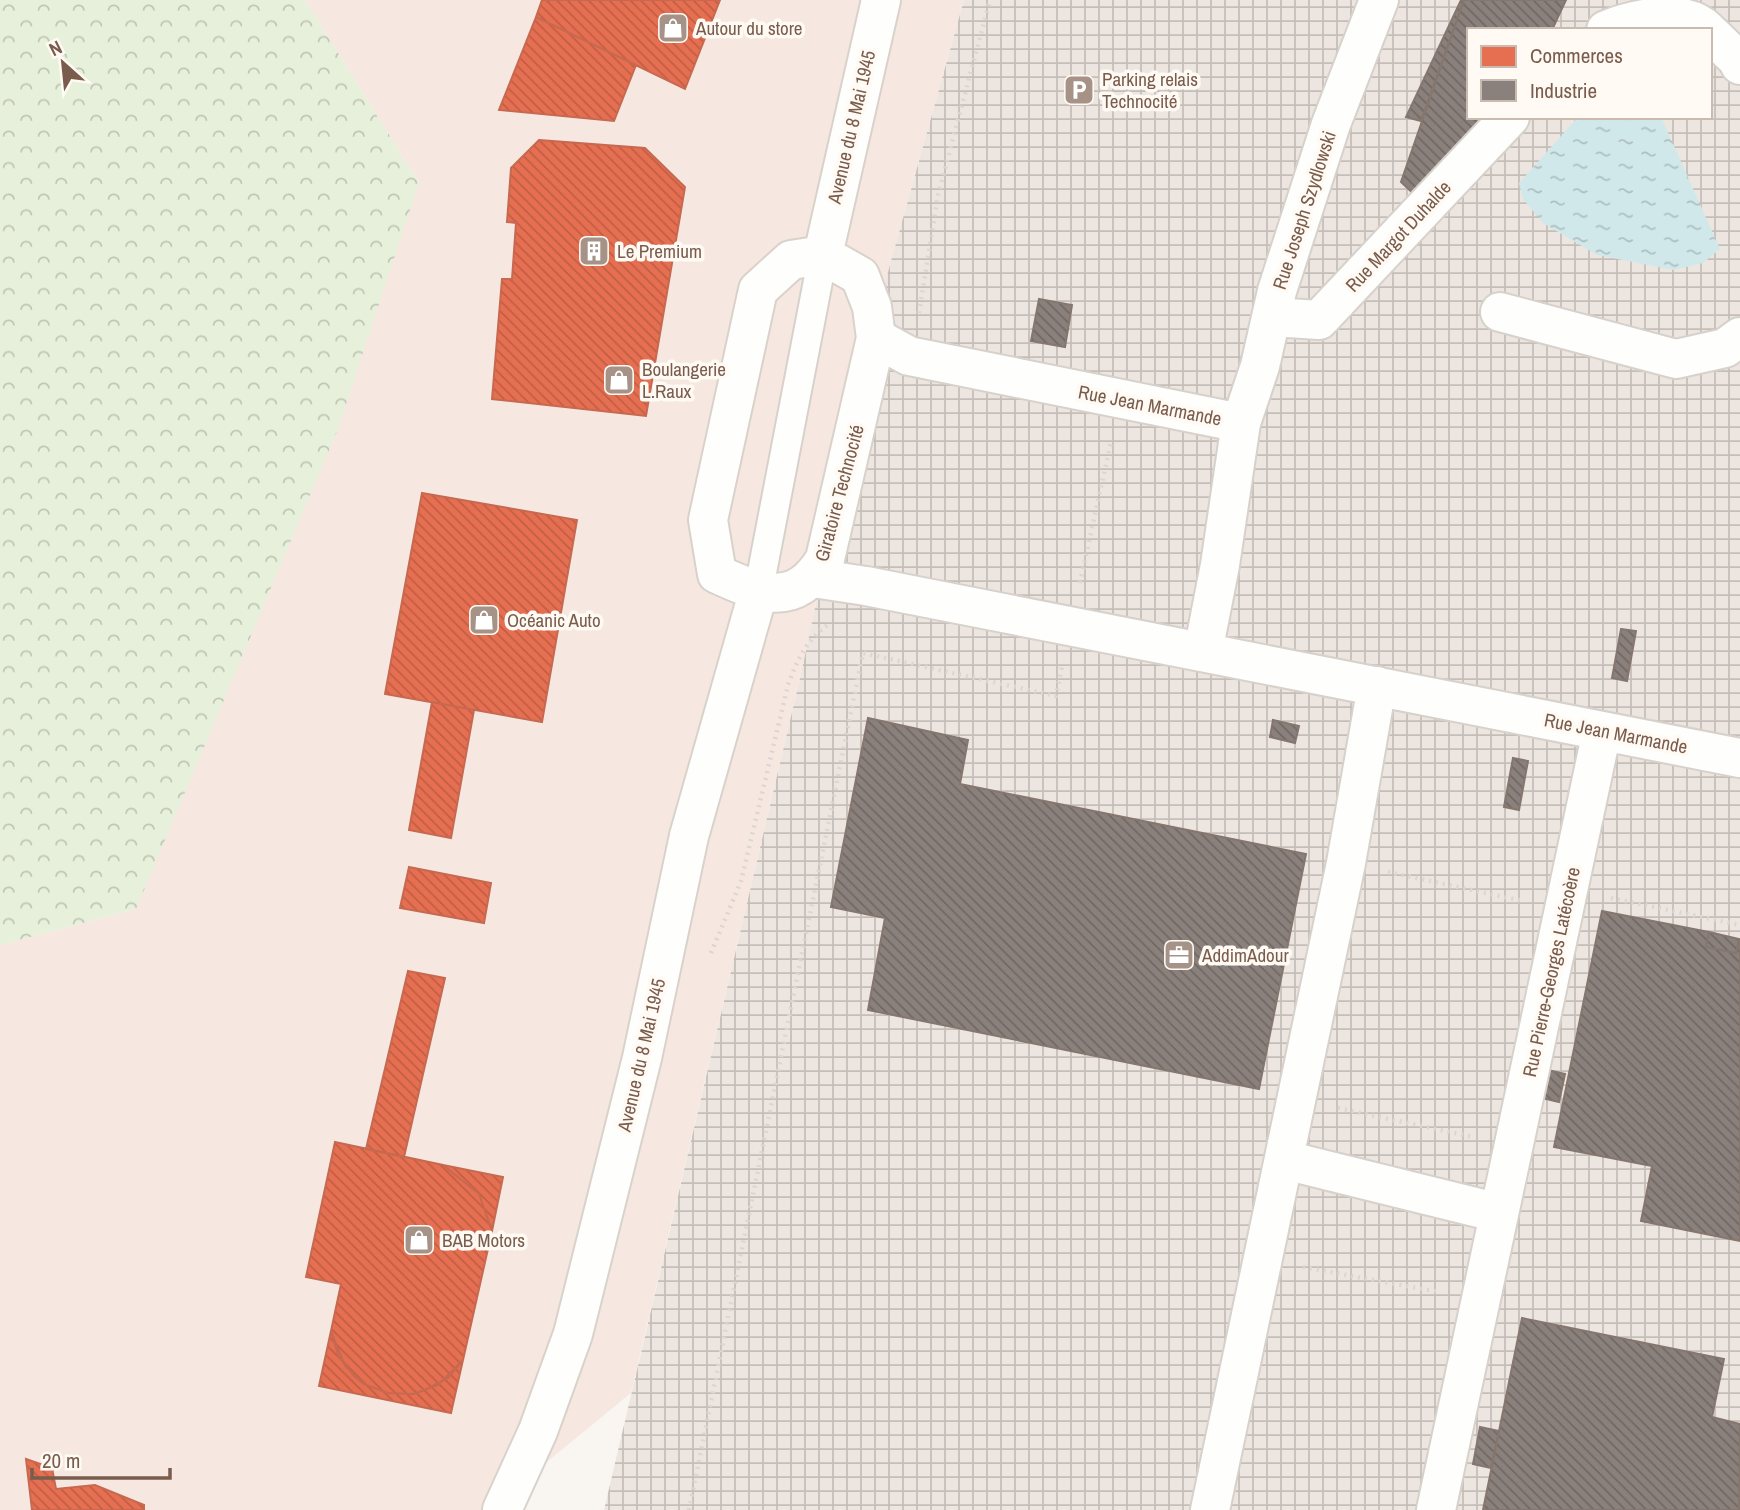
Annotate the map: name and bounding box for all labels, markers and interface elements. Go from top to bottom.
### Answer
shop icon: Autour du store [656,11,690,45]
place label: Autour du store [695,15,803,41]
north arrow [28,28,98,98]
legend [1467,28,1712,119]
text: N [44,34,66,62]
text: Commerces [1530,41,1623,70]
street label: Avenue du 8 Mai 1945 [821,47,881,207]
place label: Parking relais Technocité [1102,66,1198,114]
parking icon: Parking relais Technocité [1062,73,1096,107]
text: Industrie [1530,76,1597,105]
street label: Rue Joseph Szydlowski [1266,127,1342,293]
street label: Rue Margot Duhalde [1339,175,1457,297]
building icon: Le Premium [577,234,611,268]
place label: Le Premium [617,238,702,264]
place label: Boulangerie L.Raux [642,356,726,404]
shop icon: Boulangerie L.Raux [602,363,636,397]
street label: Rue Jean Marmande [1076,378,1224,432]
street label: Giratoire Technocité [808,422,870,564]
shop icon: Océanic Auto [467,603,501,637]
place label: Océanic Auto [507,607,601,633]
street label: Rue Jean Marmande [1542,706,1690,760]
street label: Rue Pierre-Georges Latécoère [1516,865,1586,1079]
office icon: AddimAdour [1162,938,1196,972]
place label: AddimAdour [1201,942,1289,968]
street label: Avenue du 8 Mai 1945 [611,975,671,1135]
shop icon: BAB Motors [402,1223,436,1257]
place label: BAB Motors [442,1227,525,1253]
scale bar [32,1436,170,1480]
text: 20 m [42,1446,80,1475]

